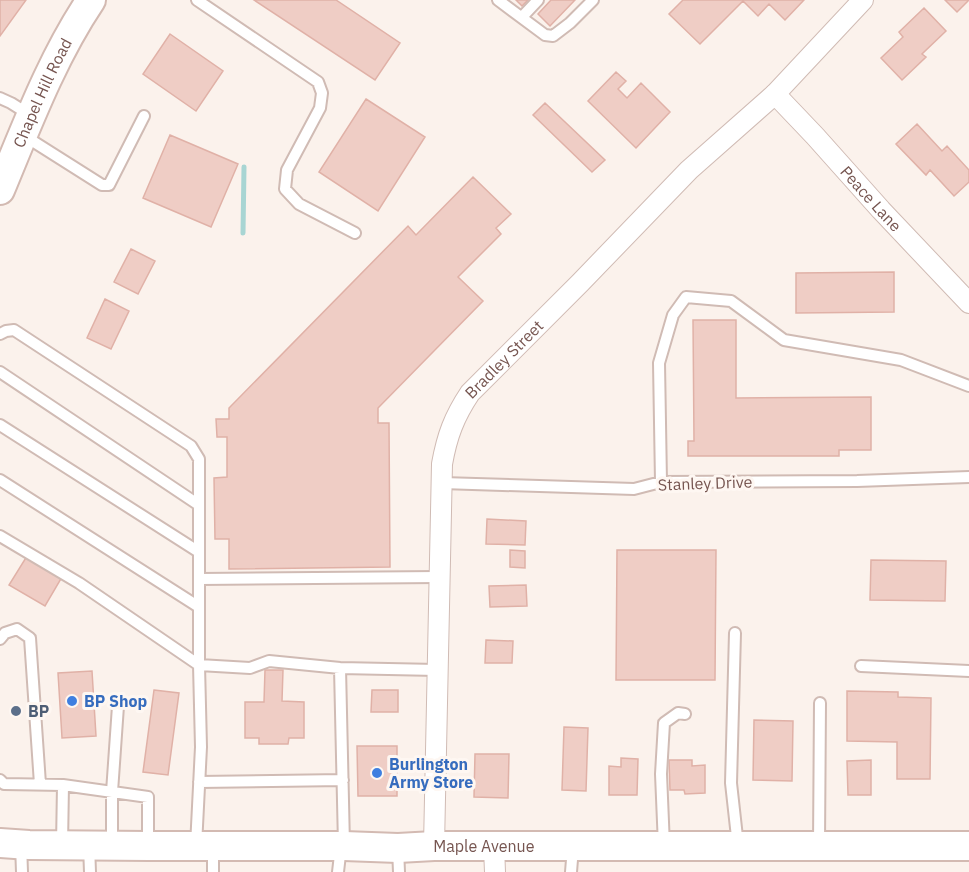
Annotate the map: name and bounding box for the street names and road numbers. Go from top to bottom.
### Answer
street label: Chapel Hill Road [9,34,76,151]
street label: Peace Lane [836,162,906,236]
street label: Bradley Street [460,316,547,403]
street label: Stanley Drive [657,471,753,495]
street label: Maple Avenue [433,836,535,856]

